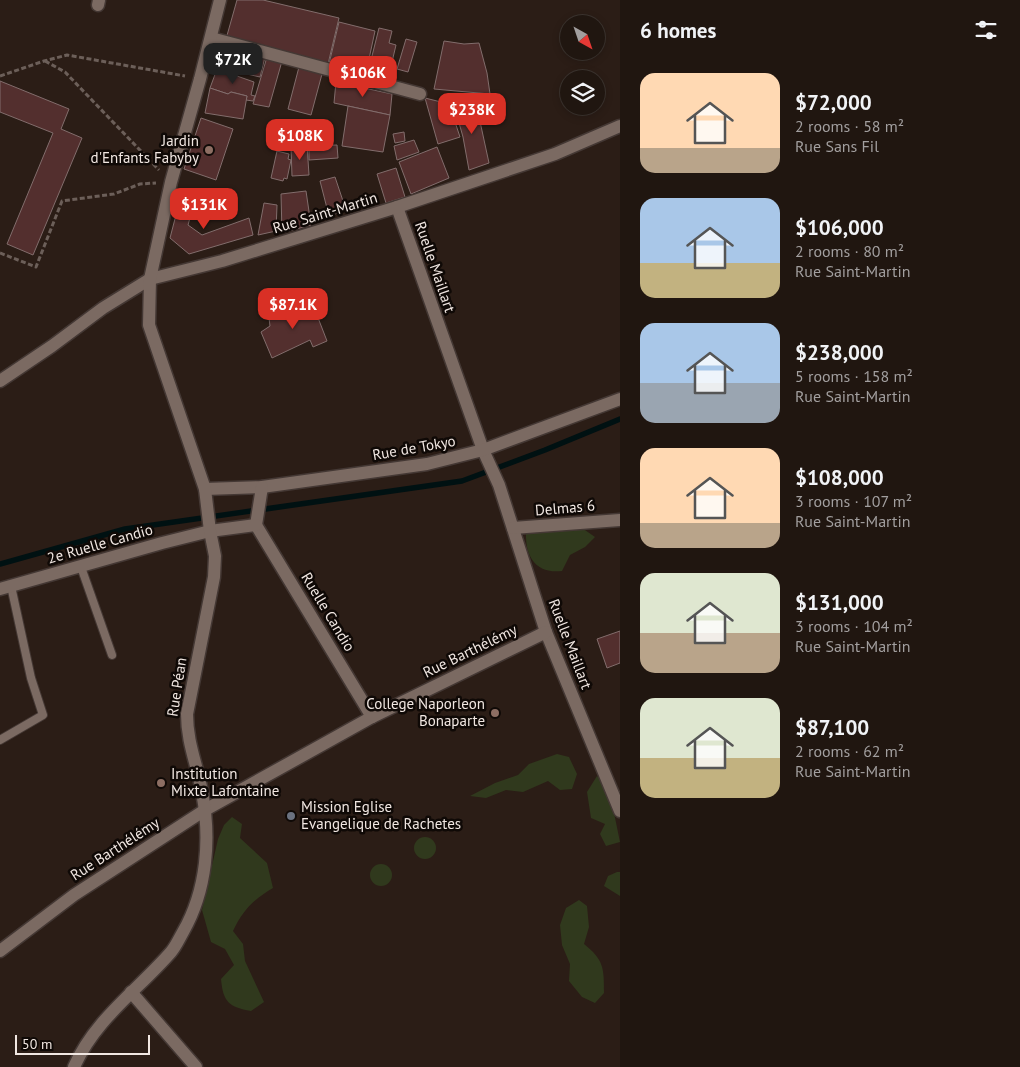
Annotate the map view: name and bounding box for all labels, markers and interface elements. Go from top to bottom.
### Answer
north arrow [560,15,605,60]
map controls [560,15,605,115]
icon: filters [972,16,1000,44]
text: 6 homes [640,17,716,44]
pin: $72K [203,42,263,85]
text: $72K [214,49,252,69]
pin: $106K [328,56,398,98]
text: $106K [340,62,386,82]
button: layers [560,70,605,115]
text: $72,000 [795,89,872,116]
pin: $238K [437,92,507,135]
icon: home [680,93,740,153]
text: $238K [449,99,495,119]
text: 2 rooms · 58 m² [795,116,904,136]
pin: $108K [265,119,335,161]
text: $108K [277,125,323,145]
place label: Jardin d'Enfants Fabyby [91,131,199,167]
text: Rue Sans Fil [795,136,879,156]
marker: Jardin d'Enfants Fabyby [203,144,215,156]
pin: $131K [169,188,239,230]
street label: Rue Saint-Martin [270,188,379,237]
text: $131K [181,194,227,214]
text: $106,000 [795,214,884,241]
icon: home [680,218,740,278]
street label: Ruelle Maillart [411,219,460,315]
text: 2 rooms · 80 m² [795,241,904,261]
text: Rue Saint-Martin [795,261,911,281]
pin: $87.1K [252,288,334,330]
text: $87.1K [269,294,317,314]
text: $238,000 [795,339,884,366]
icon: home [680,343,740,403]
text: 5 rooms · 158 m² [795,366,913,386]
text: Rue Saint-Martin [795,386,911,406]
street label: Rue de Tokyo [371,431,457,464]
text: $108,000 [795,464,884,491]
icon: home [680,468,740,528]
text: 3 rooms · 107 m² [795,491,912,511]
street label: Delmas 6 [534,495,596,520]
text: Rue Saint-Martin [795,511,911,531]
street label: 2e Ruelle Candio [45,519,155,568]
street label: Ruelle Candio [297,569,359,655]
text: $131,000 [795,589,884,616]
icon: home [680,593,740,653]
street label: Ruelle Maillart [545,596,596,692]
text: 3 rooms · 104 m² [795,616,913,636]
street label: Rue Barthélémy [420,620,520,682]
text: Rue Saint-Martin [795,636,911,656]
street label: Rue Péan [162,656,191,718]
place label: College Naporleon Bonaparte [366,694,485,730]
marker: College Naporleon Bonaparte [489,707,501,719]
text: $87,100 [795,714,869,741]
icon: home [680,718,740,778]
text: 2 rooms · 62 m² [795,741,904,761]
text: Rue Saint-Martin [795,761,911,781]
place label: Institution Mixte Lafontaine [171,764,279,800]
marker: Institution Mixte Lafontaine [155,777,167,789]
place label: Mission Eglise Evangelique de Rachetes [301,797,461,833]
marker: Mission Eglise Evangelique de Rachetes [285,810,297,822]
street label: Rue Barthélémy [67,813,163,884]
scale bar [15,1032,150,1055]
text: 50 m [22,1035,52,1053]

